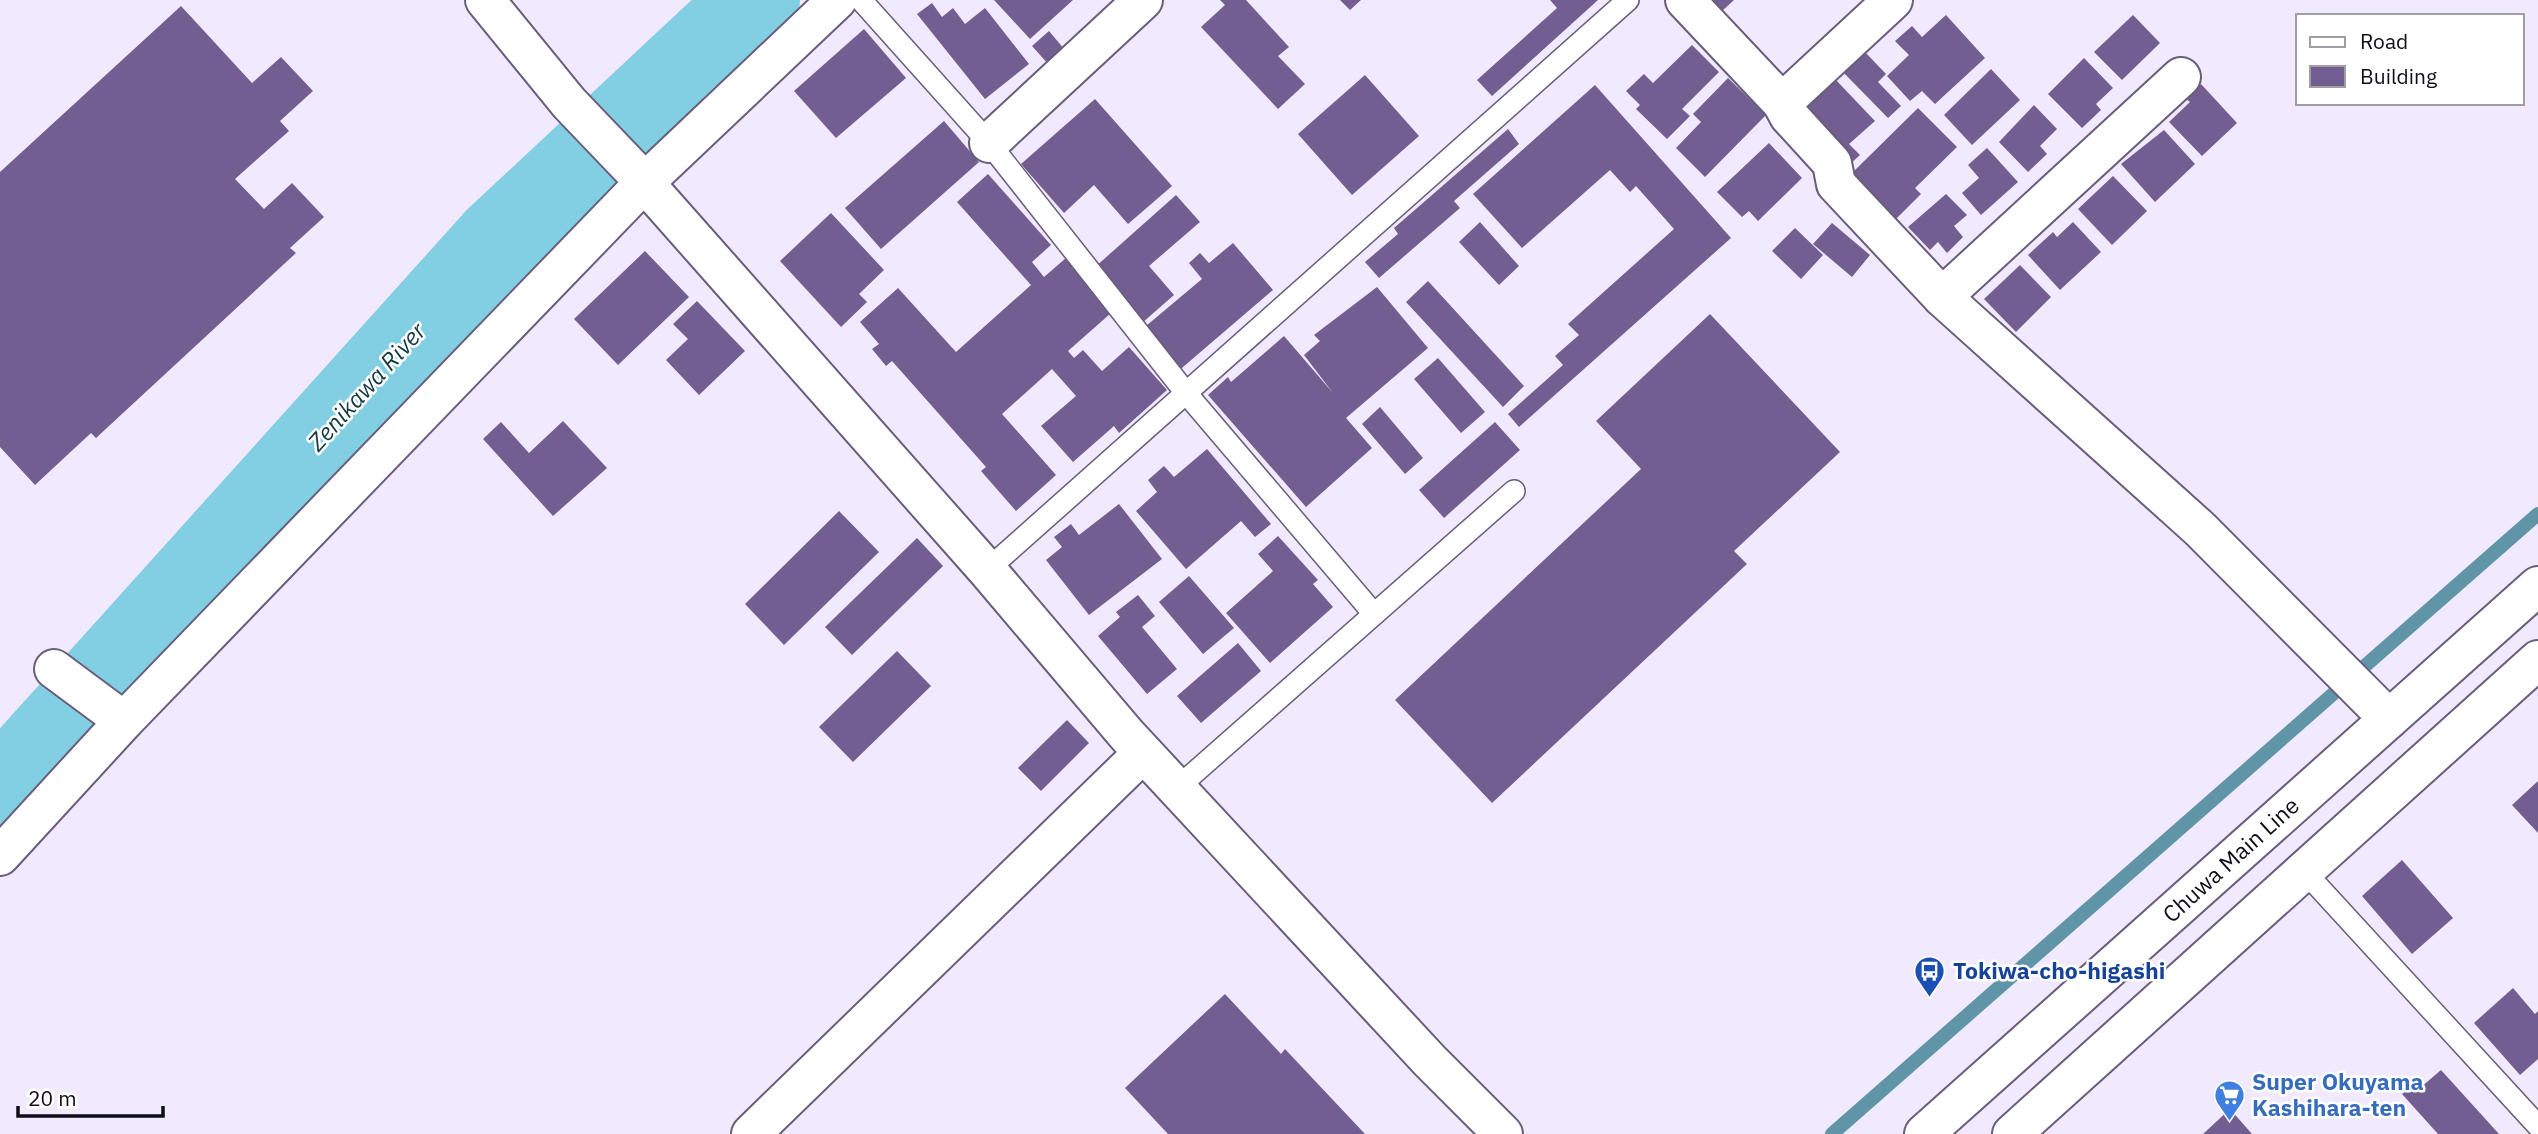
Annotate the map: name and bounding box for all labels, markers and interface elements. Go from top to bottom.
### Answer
legend [2296,14,2524,105]
text: Road [2360,27,2408,55]
text: Building [2360,62,2437,90]
water label: Zenikawa River [300,315,433,458]
street label: Chuwa Main Line [2156,790,2305,929]
bus stop icon: Tokiwa-cho-higashi [1913,954,1947,998]
place label: Tokiwa-cho-higashi [1953,955,2165,985]
place label: Super Okuyama Kashihara-ten [2252,1066,2424,1122]
scale bar [18,1074,163,1118]
supermarket icon: Super Okuyama Kashihara-ten [2212,1078,2246,1122]
text: 20 m [28,1084,77,1112]

